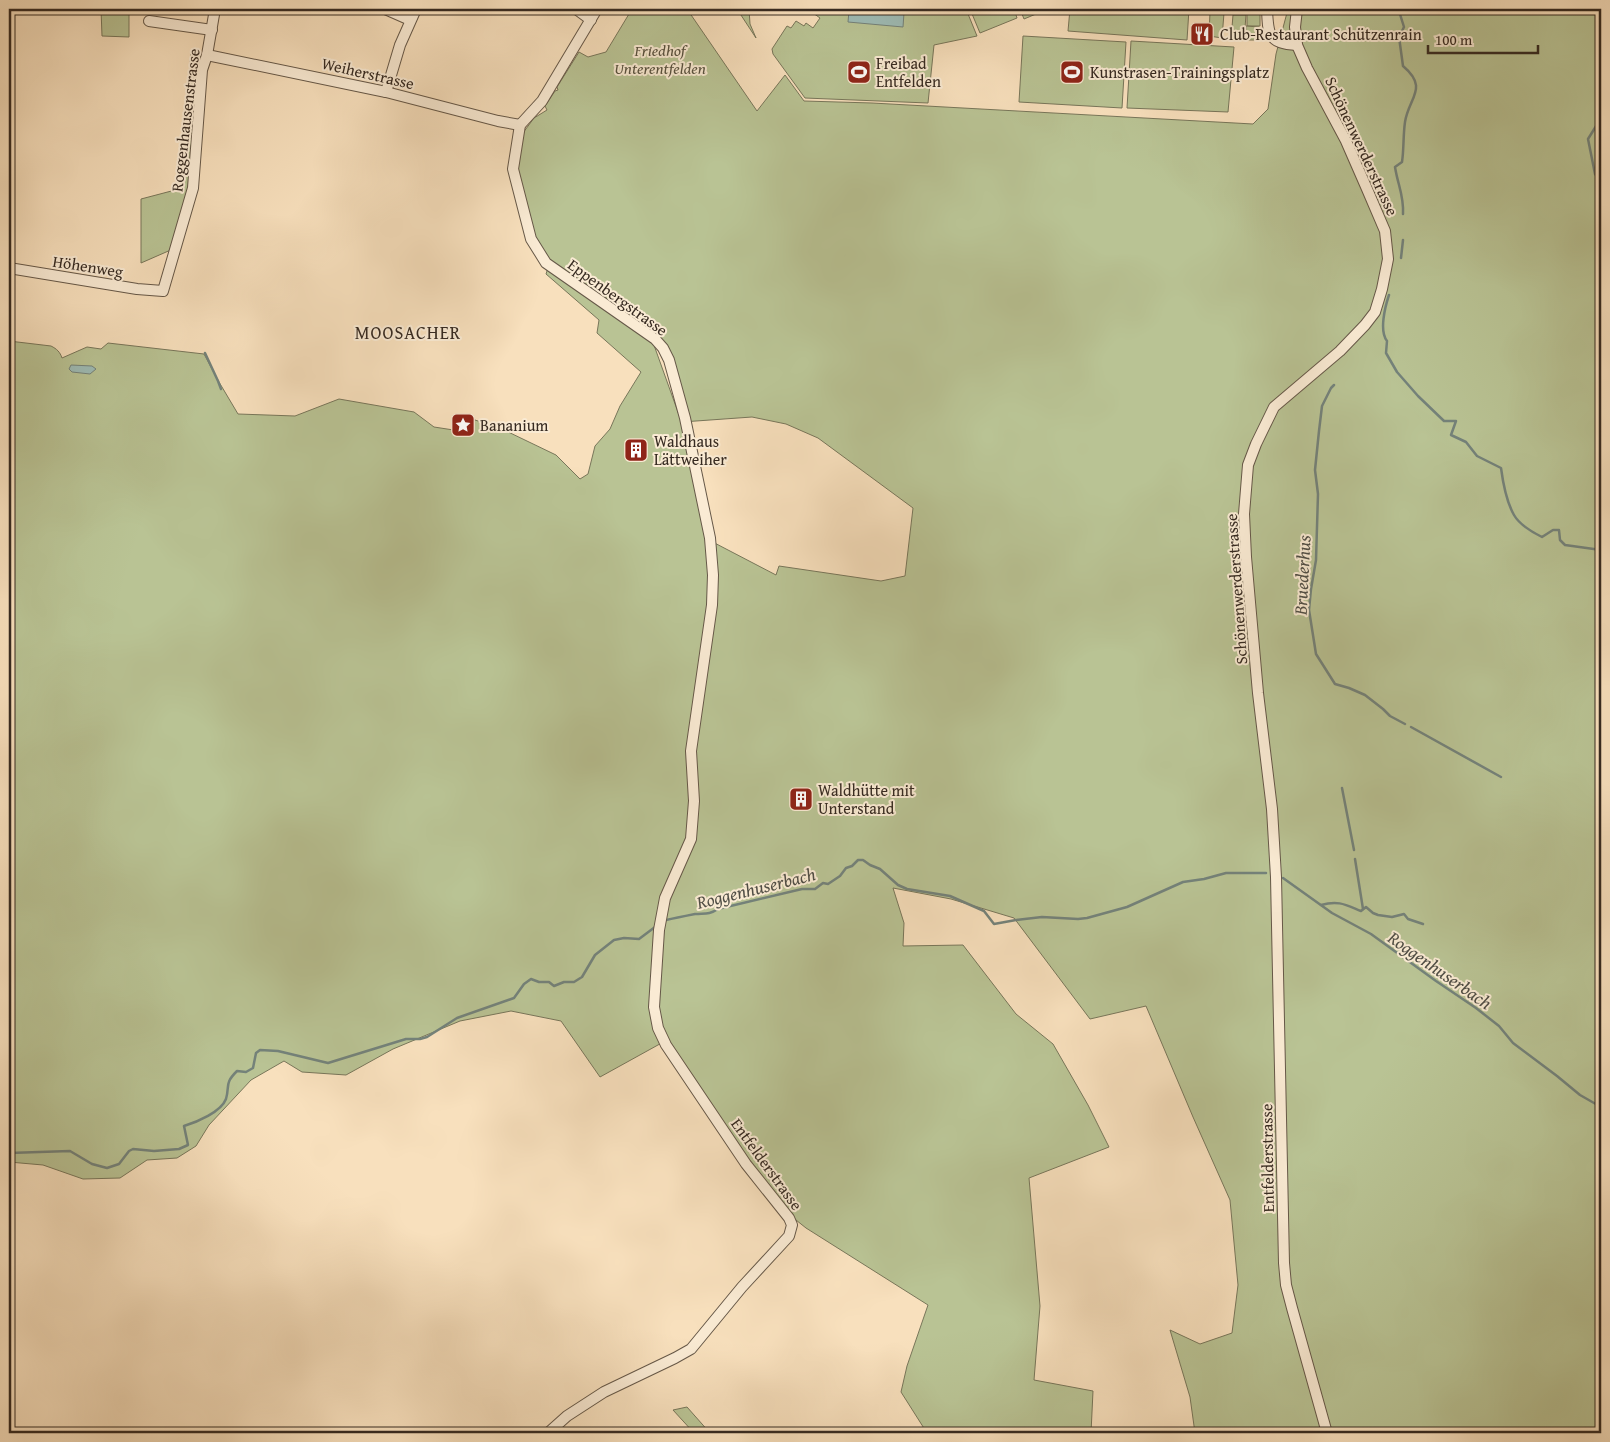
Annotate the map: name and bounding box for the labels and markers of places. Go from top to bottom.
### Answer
restaurant icon: Club-Restaurant Schützenrain [1189,21,1215,47]
place label: Club-Restaurant Schützenrain [1220,22,1422,46]
place label: Freibad Entfelden [876,51,941,93]
sports icon: Freibad Entfelden [846,59,872,85]
sports icon: Kunstrasen-Trainingsplatz [1059,59,1085,85]
place label: Kunstrasen-Trainingsplatz [1090,60,1269,84]
place icon: Bananium [450,412,476,438]
place label: Bananium [480,413,548,437]
place label: Waldhaus Lättweiher [654,429,727,471]
building icon: Waldhaus Lättweiher [623,437,649,463]
place label: Waldhütte mit Unterstand [818,778,915,820]
building icon: Waldhütte mit Unterstand [788,786,814,812]

